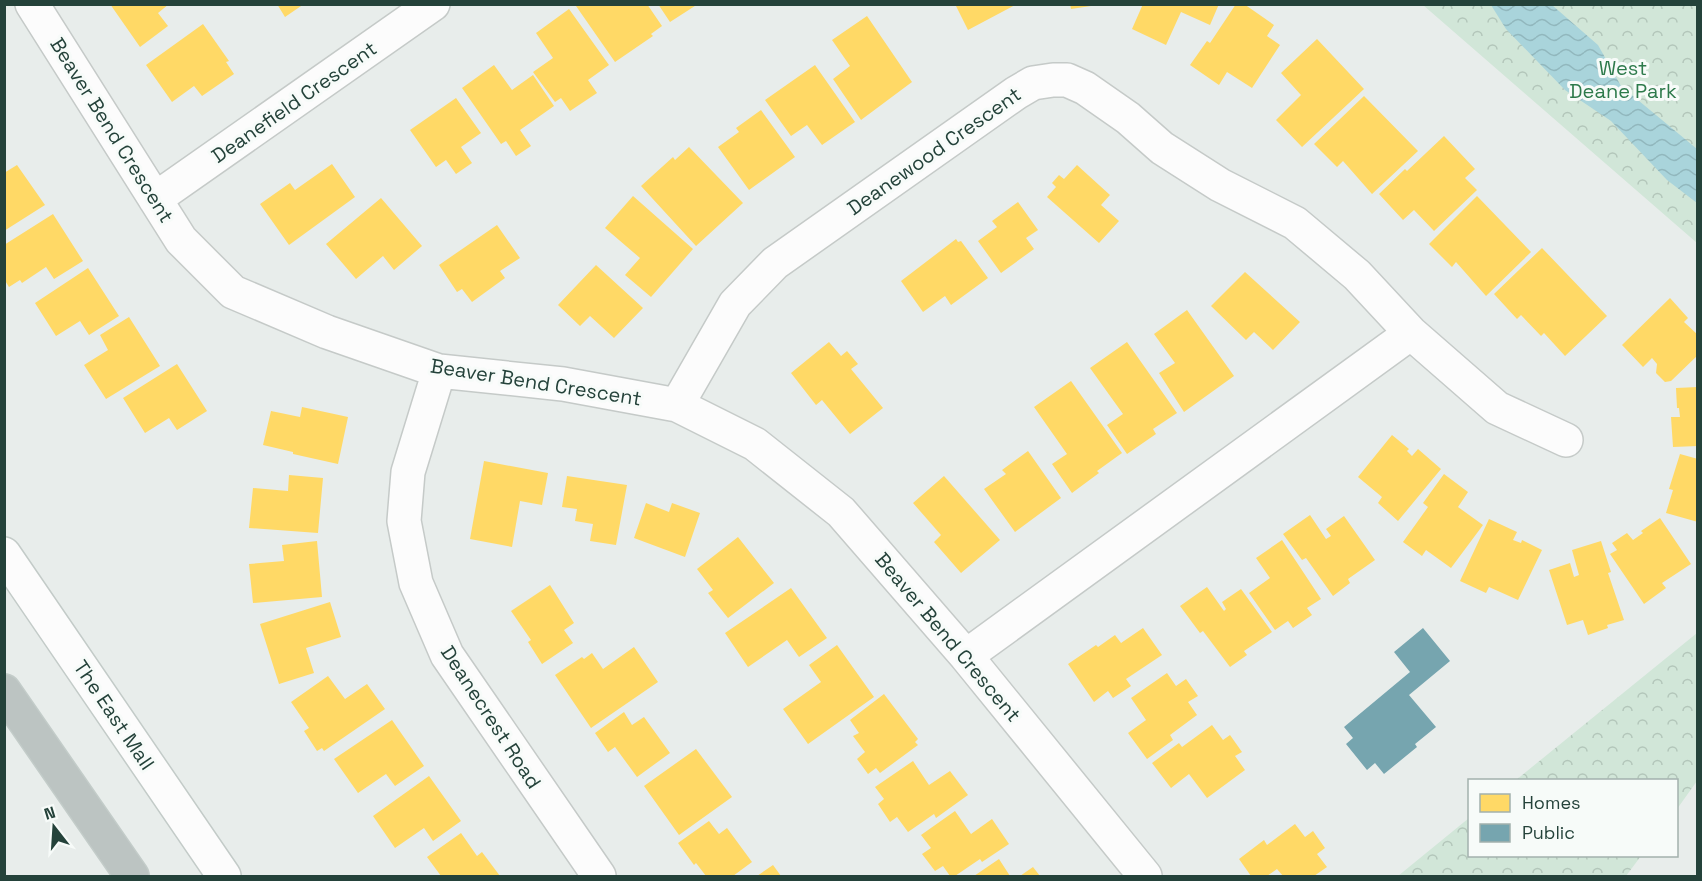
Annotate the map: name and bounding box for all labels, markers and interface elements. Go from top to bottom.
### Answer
street label: Beaver Bend Crescent [44,33,180,227]
street label: Deanefield Crescent [206,35,382,169]
park label: West Deane Park [1569,55,1677,104]
street label: Deanewood Crescent [842,81,1026,221]
street label: Beaver Bend Crescent [428,352,644,412]
street label: Beaver Bend Crescent [869,547,1027,727]
street label: Deanecrest Road [435,641,547,793]
street label: The East Mall [68,655,160,775]
legend [1468,779,1678,857]
text: Homes [1522,791,1581,814]
north arrow [24,797,84,857]
text: N [42,802,58,825]
text: Public [1522,821,1575,844]

